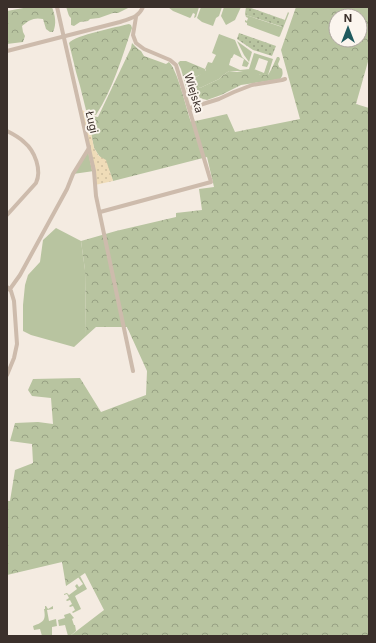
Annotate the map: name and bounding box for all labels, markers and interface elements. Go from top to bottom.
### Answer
north arrow [328,8,368,48]
text: N [344,11,352,25]
street label: Wiejska [181,72,207,114]
street label: Ługi [83,109,101,135]

